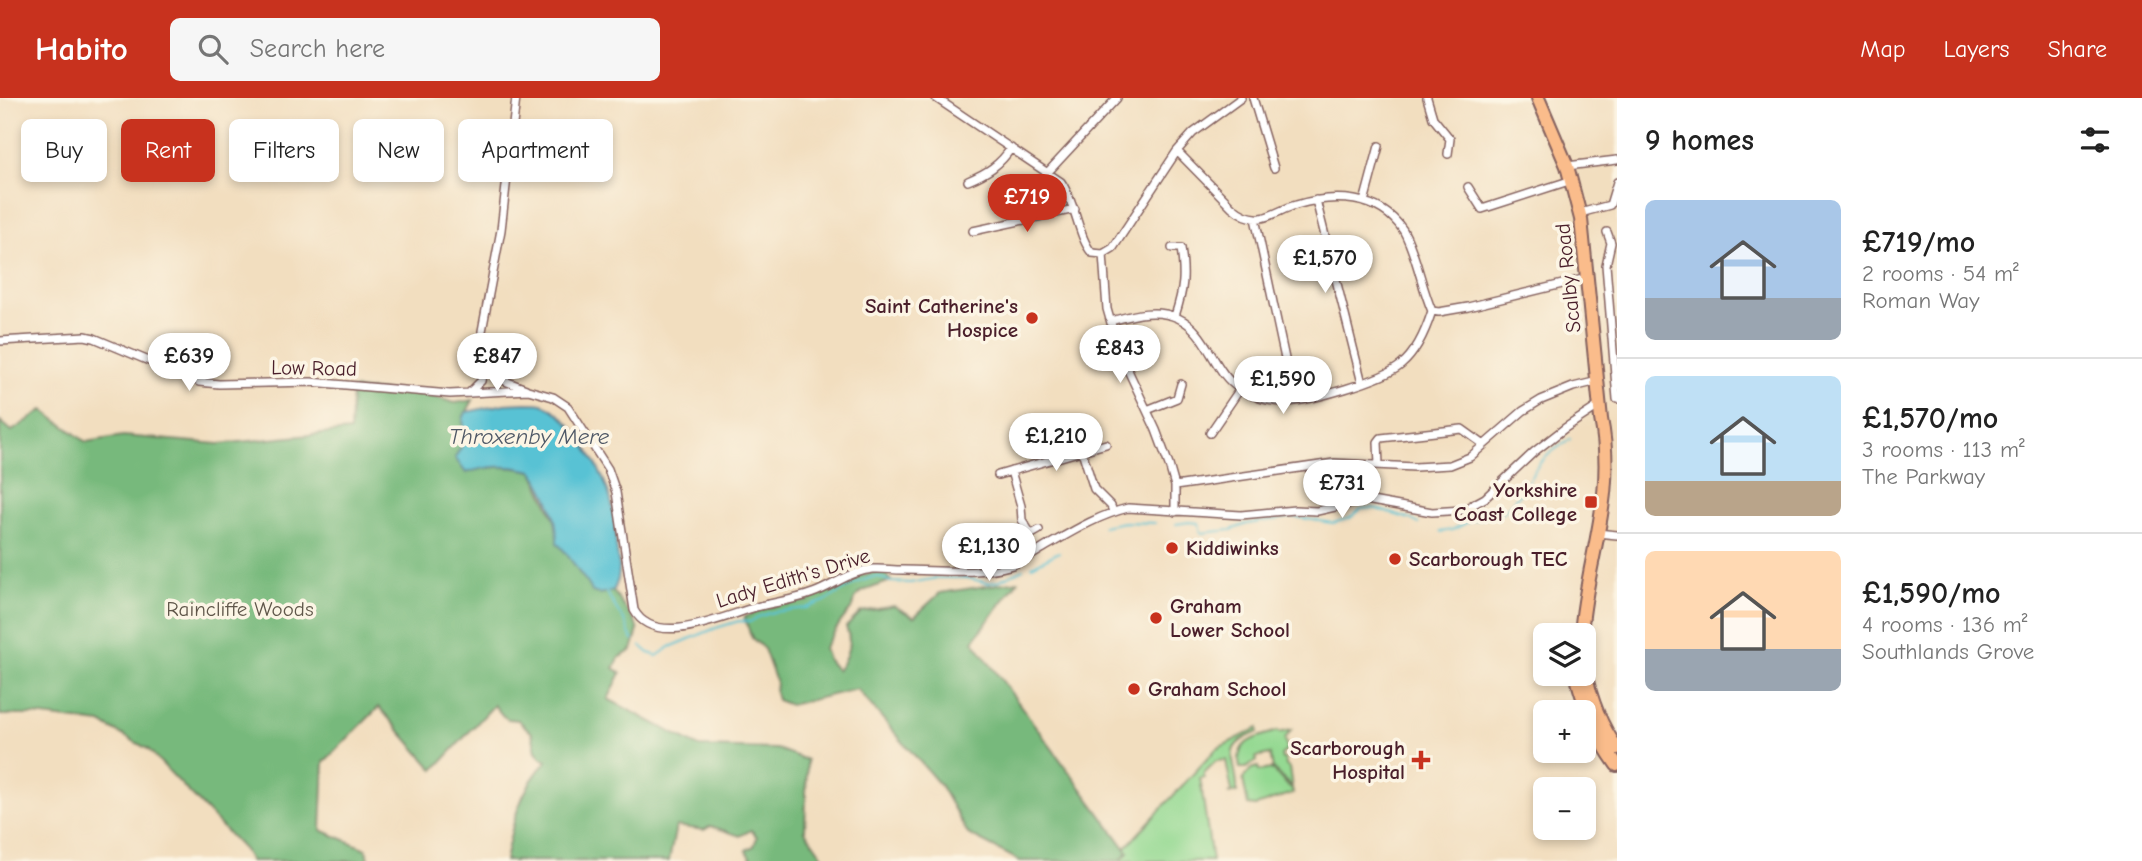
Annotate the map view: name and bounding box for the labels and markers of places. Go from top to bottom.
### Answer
pin: £719 [986,174,1068,234]
pin: £1,570 [1268,236,1382,295]
place label: Saint Catherine's Hospice [865,294,1018,342]
marker: Saint Catherine's Hospice [1024,310,1040,326]
pin: £843 [1079,326,1161,385]
pin: £639 [148,334,230,393]
pin: £847 [456,334,538,393]
pin: £1,590 [1226,356,1340,416]
pin: £1,210 [999,414,1113,473]
pin: £731 [1301,460,1383,520]
place label: Yorkshire Coast College [1454,478,1577,526]
marker: Yorkshire Coast College [1583,494,1599,510]
pin: £1,130 [932,524,1046,583]
place label: Kiddiwinks [1186,536,1279,560]
marker: Kiddiwinks [1164,540,1180,556]
place label: Scarborough TEC [1409,547,1568,571]
marker: Scarborough TEC [1387,551,1403,567]
place label: Graham Lower School [1170,594,1290,642]
marker: Graham Lower School [1148,610,1164,626]
place label: Graham School [1148,677,1286,701]
marker: Graham School [1126,681,1142,697]
place label: Scarborough Hospital [1290,736,1405,784]
marker: Scarborough Hospital [1411,750,1431,770]

